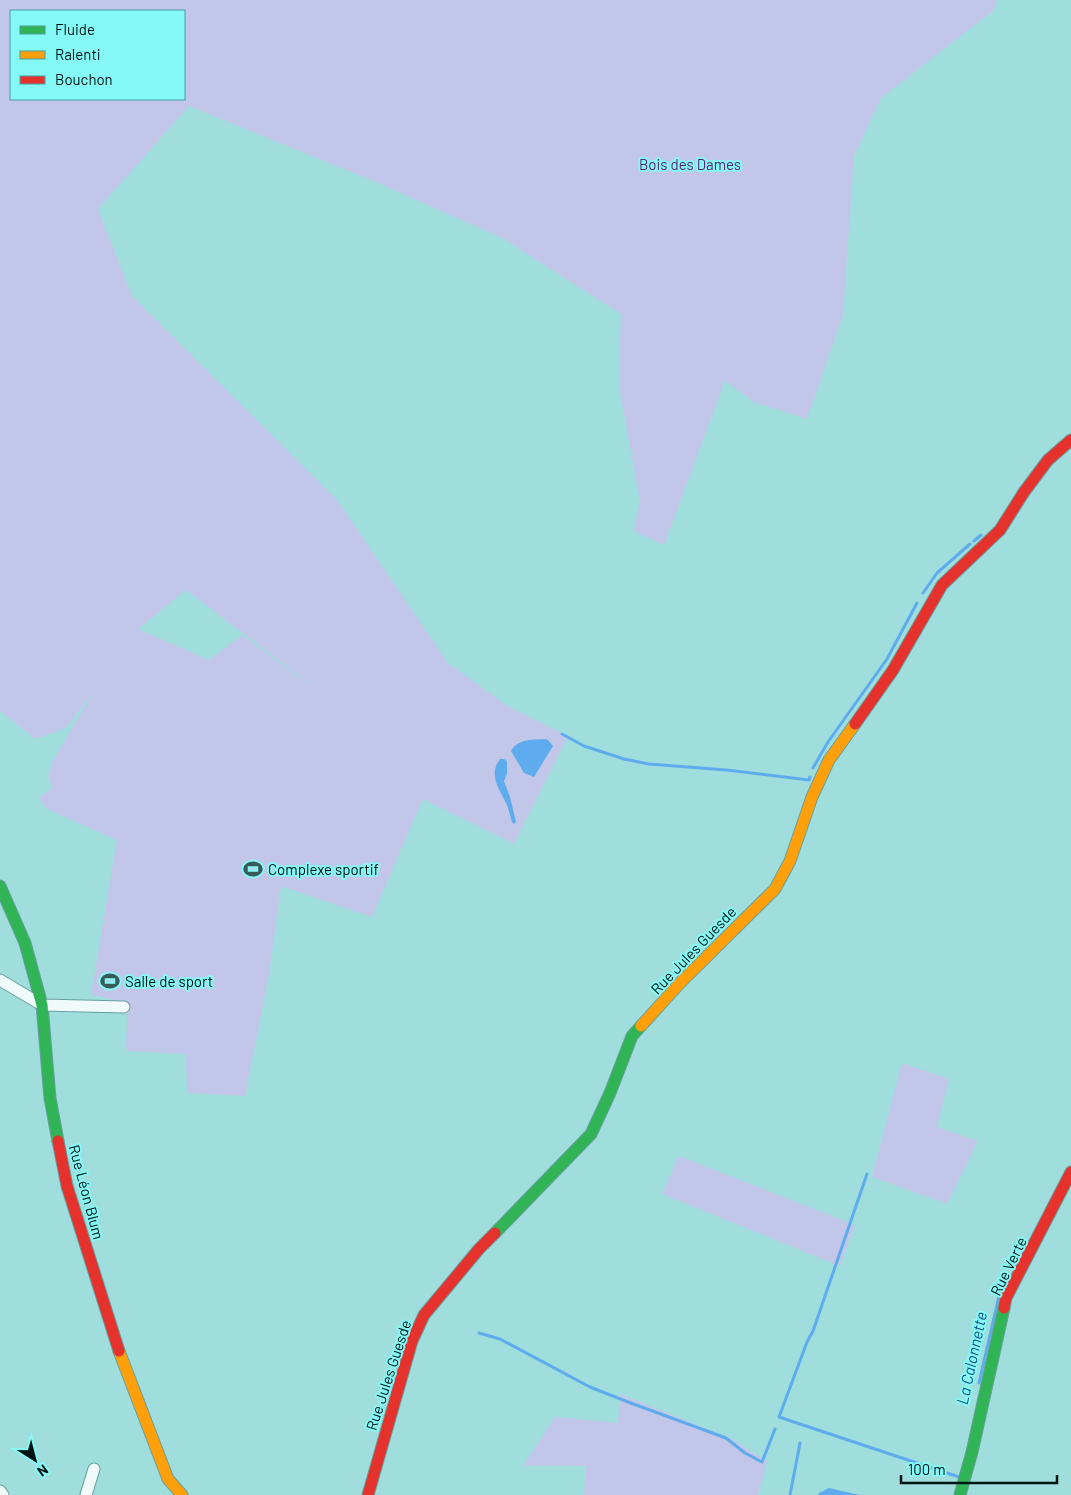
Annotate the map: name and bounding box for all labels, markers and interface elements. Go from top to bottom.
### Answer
legend [10,10,185,100]
text: Fluide [55,20,95,38]
text: Ralenti [55,45,101,63]
text: Bouchon [55,70,113,88]
park label: Bois des Dames [639,155,741,173]
sports icon: Complexe sportif [242,858,264,880]
place label: Complexe sportif [268,860,379,878]
street label: Rue Jules Guesde [647,902,739,998]
sports icon: Salle de sport [99,970,121,992]
place label: Salle de sport [125,972,213,990]
street label: Rue Léon Blum [66,1143,108,1241]
street label: Rue Verte [986,1234,1030,1298]
water label: La Calonnette [952,1310,990,1406]
street label: Rue Jules Guesde [362,1318,414,1432]
north arrow [10,1435,60,1485]
scale bar [901,1452,1057,1484]
text: 100 m [908,1460,946,1478]
text: N [34,1461,52,1481]

